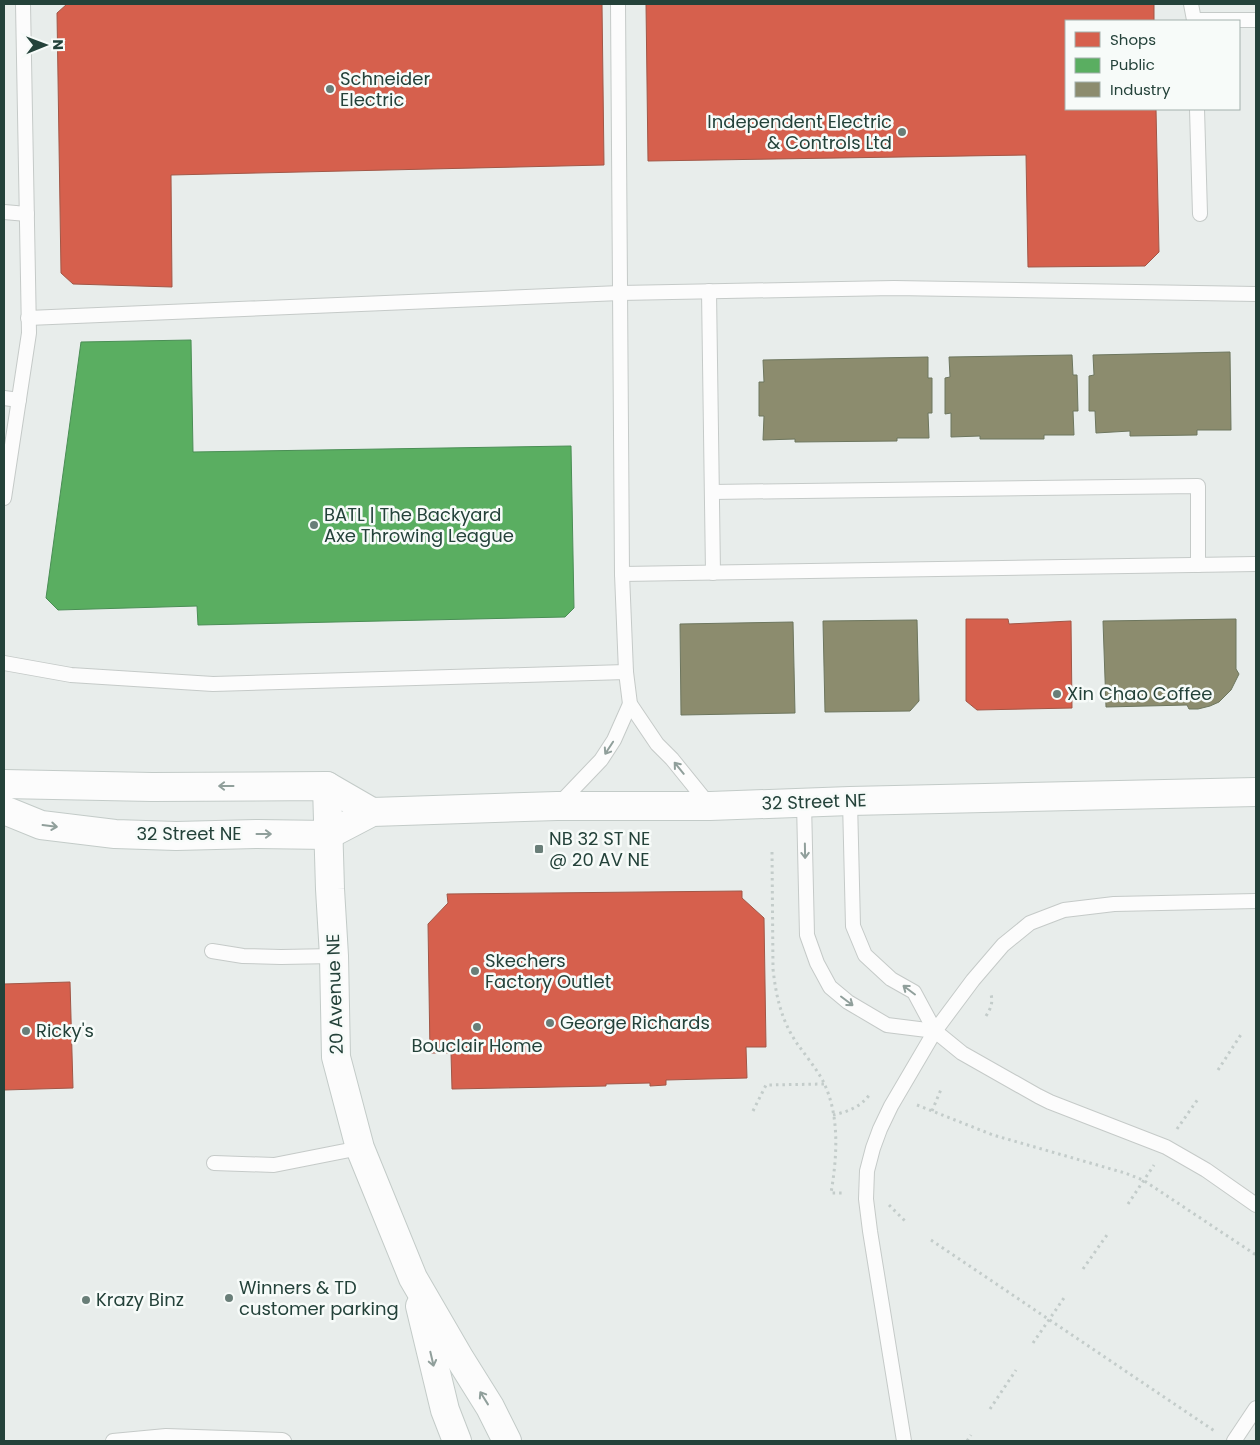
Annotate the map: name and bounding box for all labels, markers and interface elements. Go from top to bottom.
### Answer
north arrow [20,20,70,70]
legend [1065,20,1240,110]
text: Shops [1110,29,1156,50]
text: N [48,39,68,50]
text: Public [1110,54,1155,75]
place label: Schneider Electric [340,66,430,112]
text: Industry [1110,79,1171,100]
marker: Schneider Electric [324,83,336,95]
place label: Independent Electric & Controls Ltd [707,109,892,155]
marker: Independent Electric & Controls Ltd [896,126,908,138]
place label: BATL | The Backyard Axe Throwing League [324,502,514,548]
marker: BATL | The Backyard Axe Throwing League [308,519,320,531]
place label: Xin Chao Coffee [1067,681,1212,706]
marker: Xin Chao Coffee [1051,688,1063,700]
one-way arrow [603,741,614,755]
one-way arrow [674,762,685,775]
one-way arrow [218,781,234,791]
street label: 32 Street NE [761,787,867,816]
one-way arrow [41,821,57,831]
street label: 32 Street NE [136,821,242,846]
place label: NB 32 ST NE @ 20 AV NE [549,826,650,872]
one-way arrow [256,829,272,839]
marker: NB 32 ST NE @ 20 AV NE [533,843,545,855]
one-way arrow [800,843,810,859]
street label: 20 Avenue NE [320,933,349,1055]
place label: Skechers Factory Outlet [485,948,611,994]
marker: Skechers Factory Outlet [469,965,481,977]
one-way arrow [902,985,916,995]
one-way arrow [840,995,853,1006]
place label: George Richards [560,1010,710,1035]
marker: George Richards [544,1017,556,1029]
place label: Ricky's [36,1018,94,1043]
marker: Bouclair Home [471,1021,483,1033]
marker: Ricky's [20,1025,32,1037]
place label: Bouclair Home [411,1033,543,1058]
place label: Winners & TD customer parking [239,1275,399,1321]
place label: Krazy Binz [96,1287,184,1312]
marker: Winners & TD customer parking [223,1292,235,1304]
marker: Krazy Binz [80,1294,92,1306]
one-way arrow [428,1351,438,1367]
one-way arrow [479,1391,490,1405]

